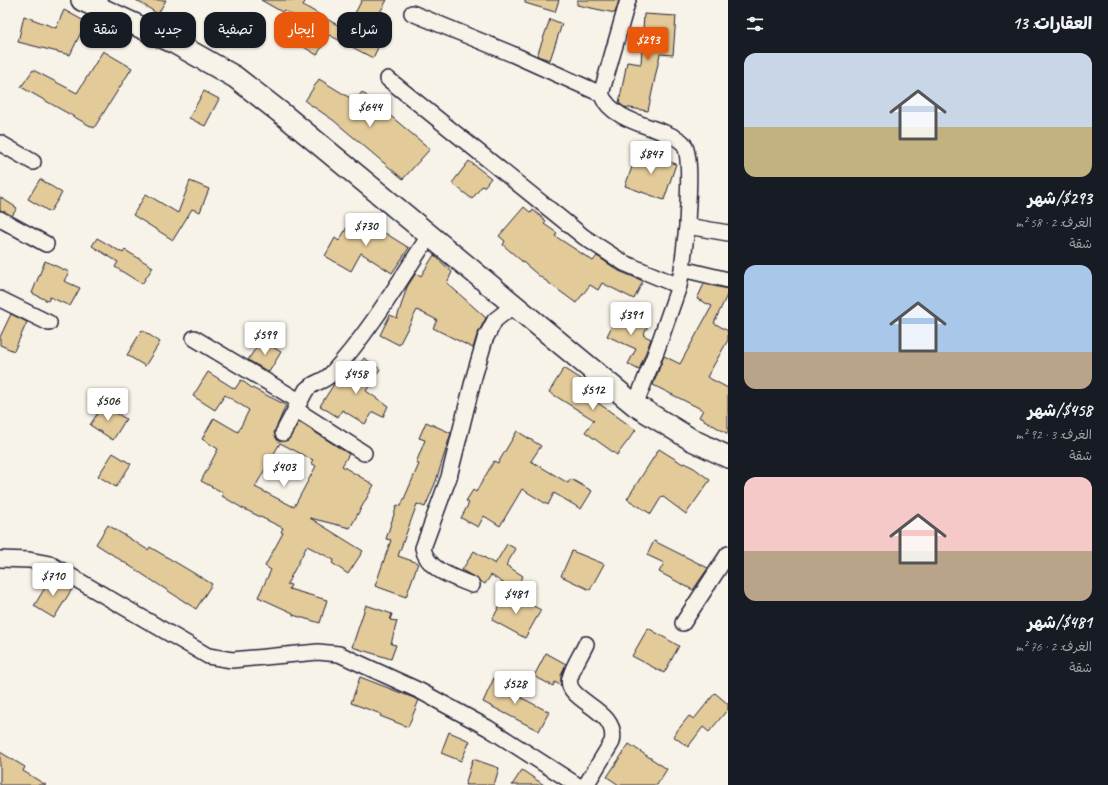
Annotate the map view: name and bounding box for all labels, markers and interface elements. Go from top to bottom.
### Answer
chip: شقة [80,12,132,48]
chip: جديد [140,12,196,48]
chip: تصفية [204,12,266,48]
chip: إيجار [274,12,329,48]
chip: شراء [337,12,392,48]
icon: filters [744,13,766,35]
text: العقارات: 13 [1012,13,1092,34]
pin: $293 [624,27,672,61]
text: $293 [636,32,660,48]
icon: home [882,79,954,151]
pin: $644 [346,94,394,128]
text: $644 [358,99,382,115]
pin: $847 [627,141,675,175]
text: $847 [639,146,663,162]
text: $293/شهر [1028,188,1092,209]
pin: $730 [342,213,390,247]
text: الغرف: 2 · 58 m² [1015,215,1092,231]
text: $730 [354,218,378,234]
text: شقة [1069,236,1092,252]
icon: home [882,291,954,363]
pin: $391 [607,302,655,336]
text: $391 [619,307,643,323]
pin: $599 [241,322,289,356]
text: $599 [254,327,276,343]
pin: $458 [332,361,380,395]
text: $458 [344,366,368,382]
pin: $512 [569,377,617,411]
text: $512 [581,382,605,398]
pin: $506 [84,388,132,422]
text: $506 [96,393,120,409]
text: $458/شهر [1028,400,1092,421]
text: الغرف: 3 · 92 m² [1015,427,1092,443]
text: شقة [1069,448,1092,464]
pin: $403 [260,454,308,488]
text: $403 [272,459,296,475]
icon: home [882,503,954,575]
pin: $710 [29,563,77,597]
text: $710 [41,568,65,584]
pin: $481 [492,581,540,615]
text: $481 [504,586,528,602]
text: $481/شهر [1028,612,1092,633]
text: الغرف: 2 · 76 m² [1015,639,1092,655]
text: شقة [1069,660,1092,676]
pin: $528 [491,671,539,705]
text: $528 [503,676,527,692]

